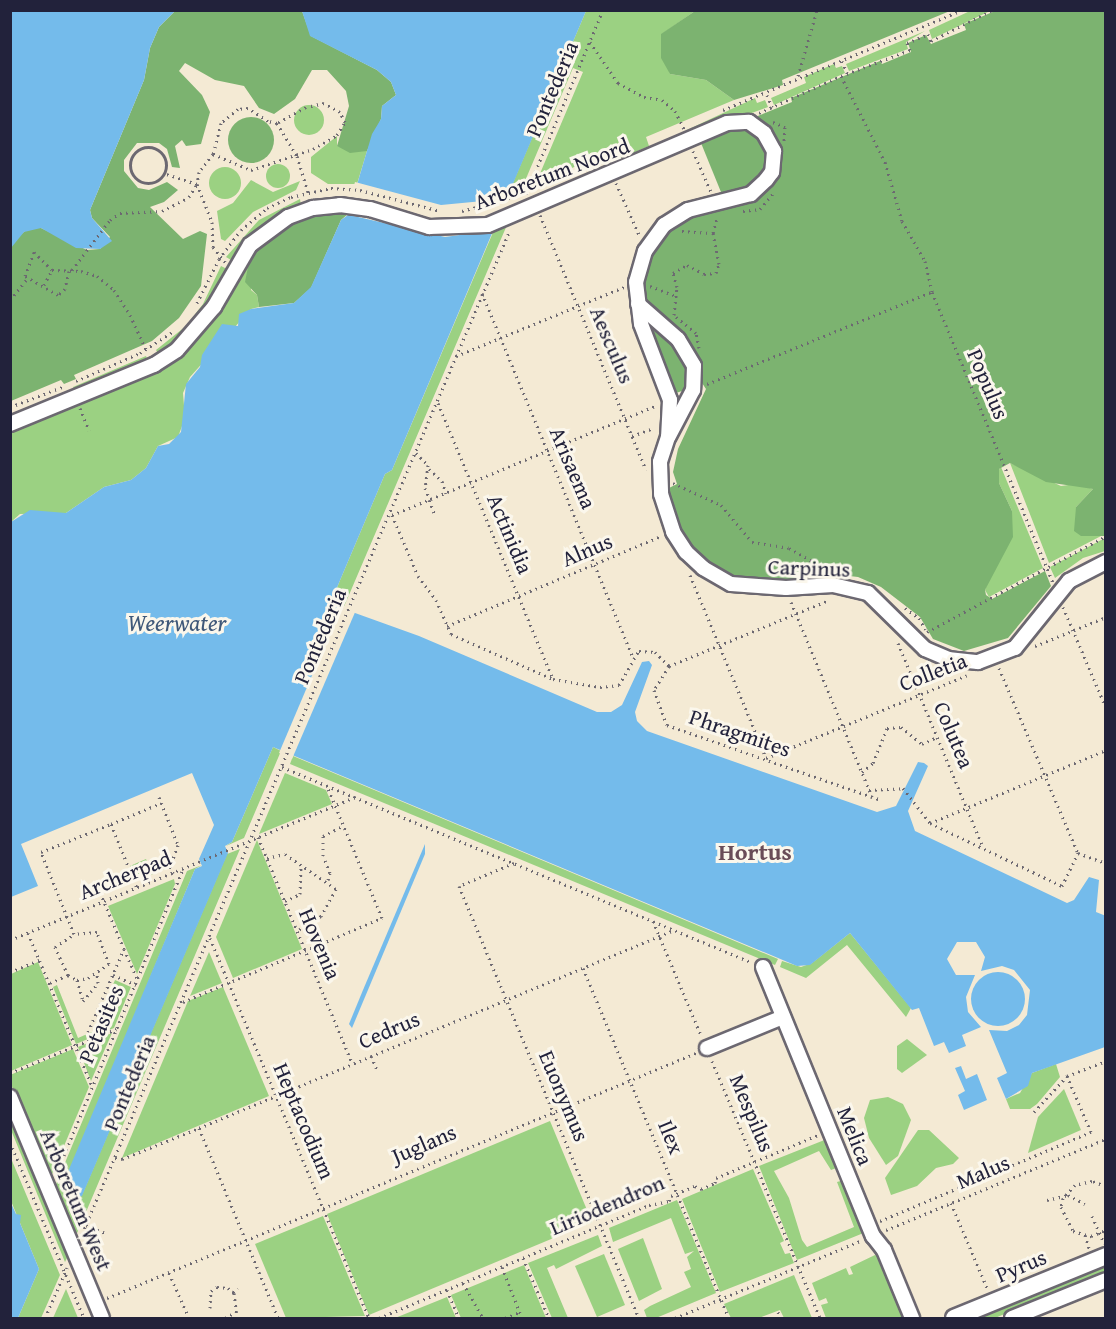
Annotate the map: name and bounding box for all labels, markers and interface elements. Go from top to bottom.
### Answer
street label: Pontederia [520,37,584,141]
street label: Arboretum Noord [471,132,633,216]
street label: Aesculus [584,303,640,387]
street label: Populus [961,345,1015,423]
street label: Arisaema [544,423,602,513]
street label: Actinidia [481,490,539,578]
street label: Alnus [558,528,616,572]
street label: Carpinus [767,553,851,583]
street label: Pontederia [288,584,352,688]
water label: Weerwater [128,609,226,637]
street label: Colletia [896,647,970,697]
street label: Colutea [928,698,980,772]
street label: Phragmites [686,703,794,763]
district label: Hortus [718,838,792,866]
street label: Archerpad [75,845,175,905]
street label: Hovenia [293,904,347,984]
street label: Petasites [73,981,129,1067]
street label: Cedrus [355,1005,423,1055]
street label: Pontederia [97,1031,161,1135]
street label: Euonymus [533,1047,595,1145]
street label: Heptacodium [268,1059,340,1183]
street label: Mespilus [724,1070,780,1156]
street label: Melica [831,1103,879,1169]
street label: Ilex [652,1116,690,1158]
street label: Juglans [388,1119,460,1169]
street label: Arboretum West [34,1125,118,1275]
street label: Malus [952,1149,1014,1195]
street label: Liriodendron [546,1169,668,1241]
street label: Pyrus [992,1244,1050,1288]

